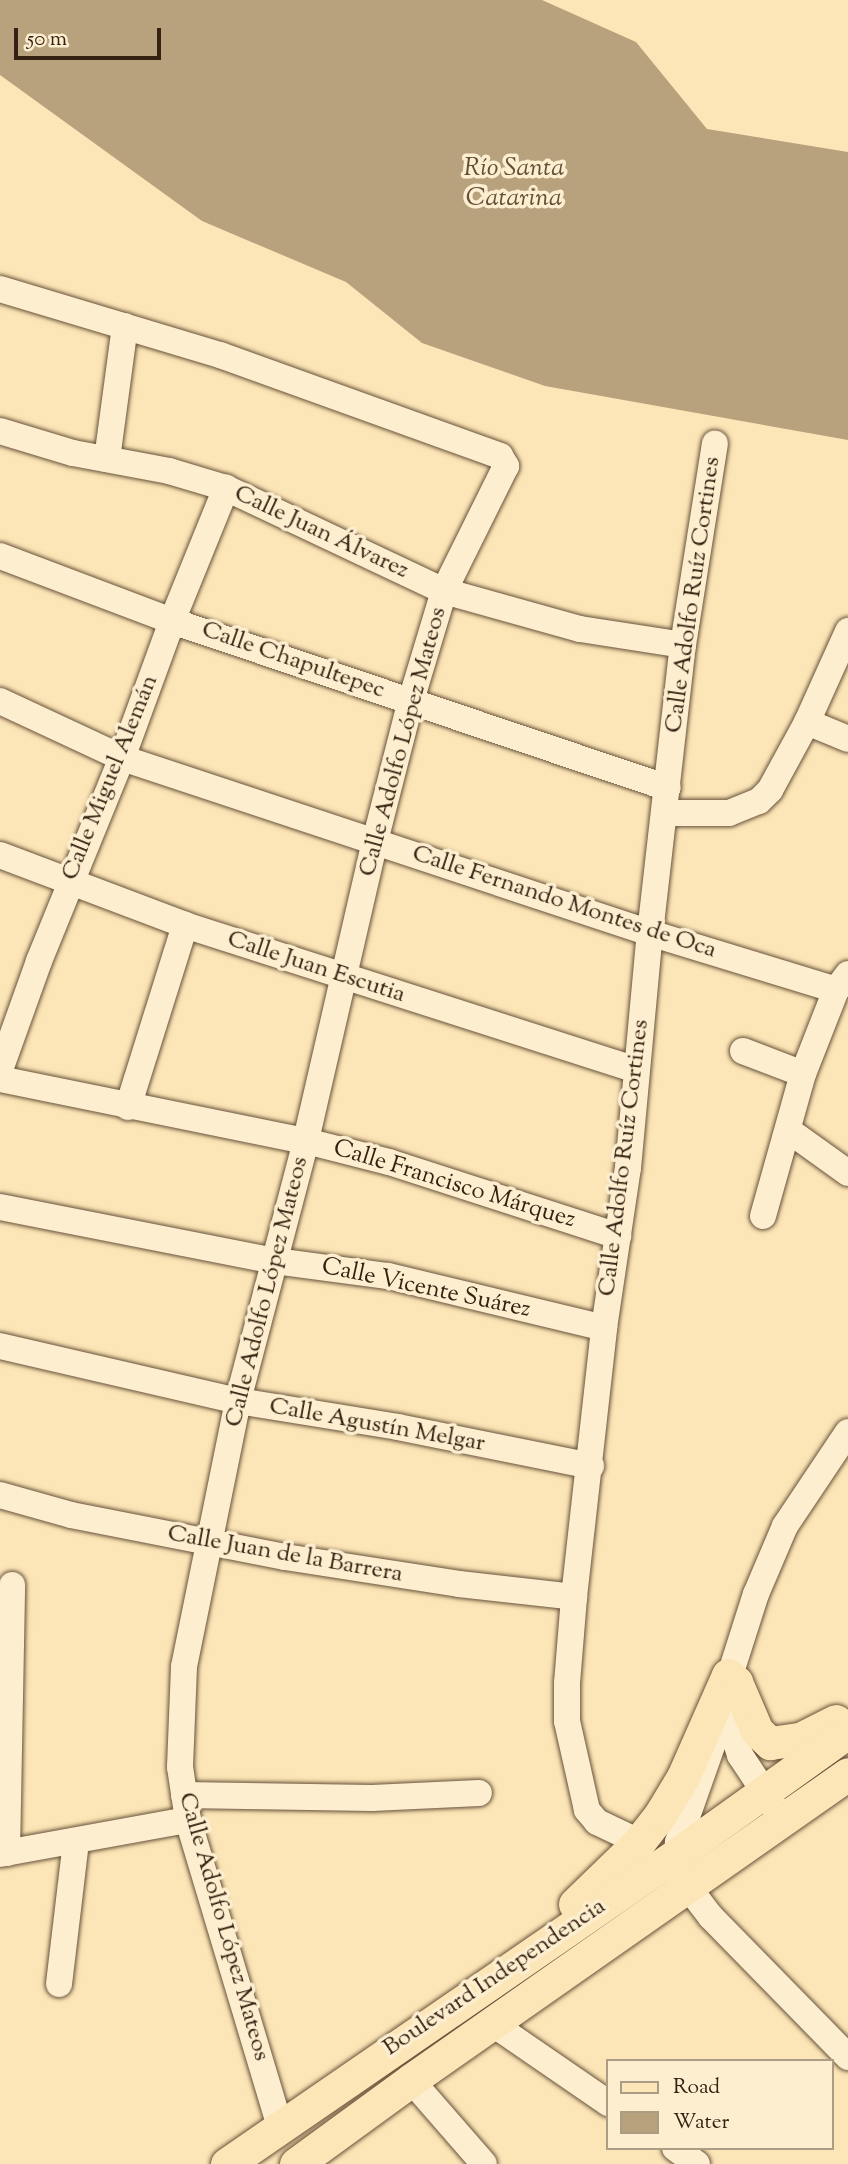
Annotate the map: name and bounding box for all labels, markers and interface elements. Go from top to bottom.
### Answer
scale bar [18,14,164,58]
text: 50 m [27,25,67,55]
water label: Río Santa Catarina [464,153,564,214]
street label: Calle Adolfo Ruíz Cortines [660,455,728,735]
street label: Calle Juan Álvarez [229,480,413,586]
street label: Calle Adolfo López Mateos [354,604,454,880]
street label: Calle Chapultepec [198,616,388,706]
street label: Calle Miguel Alemán [57,671,165,885]
street label: Calle Fernando Montes de Oca [408,840,720,966]
street label: Calle Juan Escutia [223,926,409,1010]
street label: Calle Adolfo Ruíz Cortines [594,1018,656,1298]
street label: Calle Francisco Márquez [329,1134,579,1236]
street label: Calle Adolfo López Mateos [220,1154,316,1430]
street label: Calle Vicente Suárez [319,1253,533,1325]
street label: Calle Agustín Melgar [267,1393,487,1459]
street label: Calle Juan de la Barrera [165,1520,405,1590]
street label: Calle Adolfo López Mateos [171,1790,275,2064]
street label: Boulevard Independencia [378,1893,612,2063]
legend [606,2059,834,2150]
text: Road [673,2073,720,2103]
text: Water [673,2108,729,2138]

